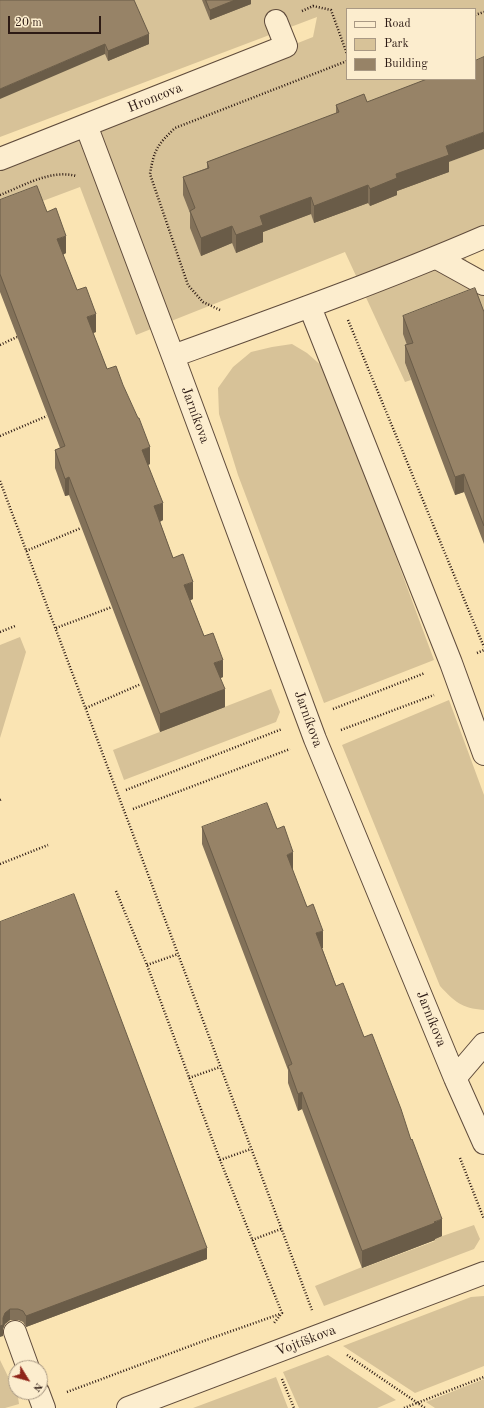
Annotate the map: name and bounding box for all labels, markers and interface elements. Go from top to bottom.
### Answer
scale bar [10,8,103,34]
legend [346,8,476,80]
text: 20 m [15,17,42,29]
text: Road [384,18,411,30]
text: Park [384,38,409,50]
text: Building [384,58,428,70]
street label: Hroncova [125,79,185,117]
street label: Jarníkova [177,384,213,446]
street label: Jarníkova [290,688,326,750]
street label: Jarníkova [412,988,450,1050]
street label: Vojtíškova [274,1322,338,1360]
north arrow [8,1360,48,1400]
text: N [30,1380,44,1394]

